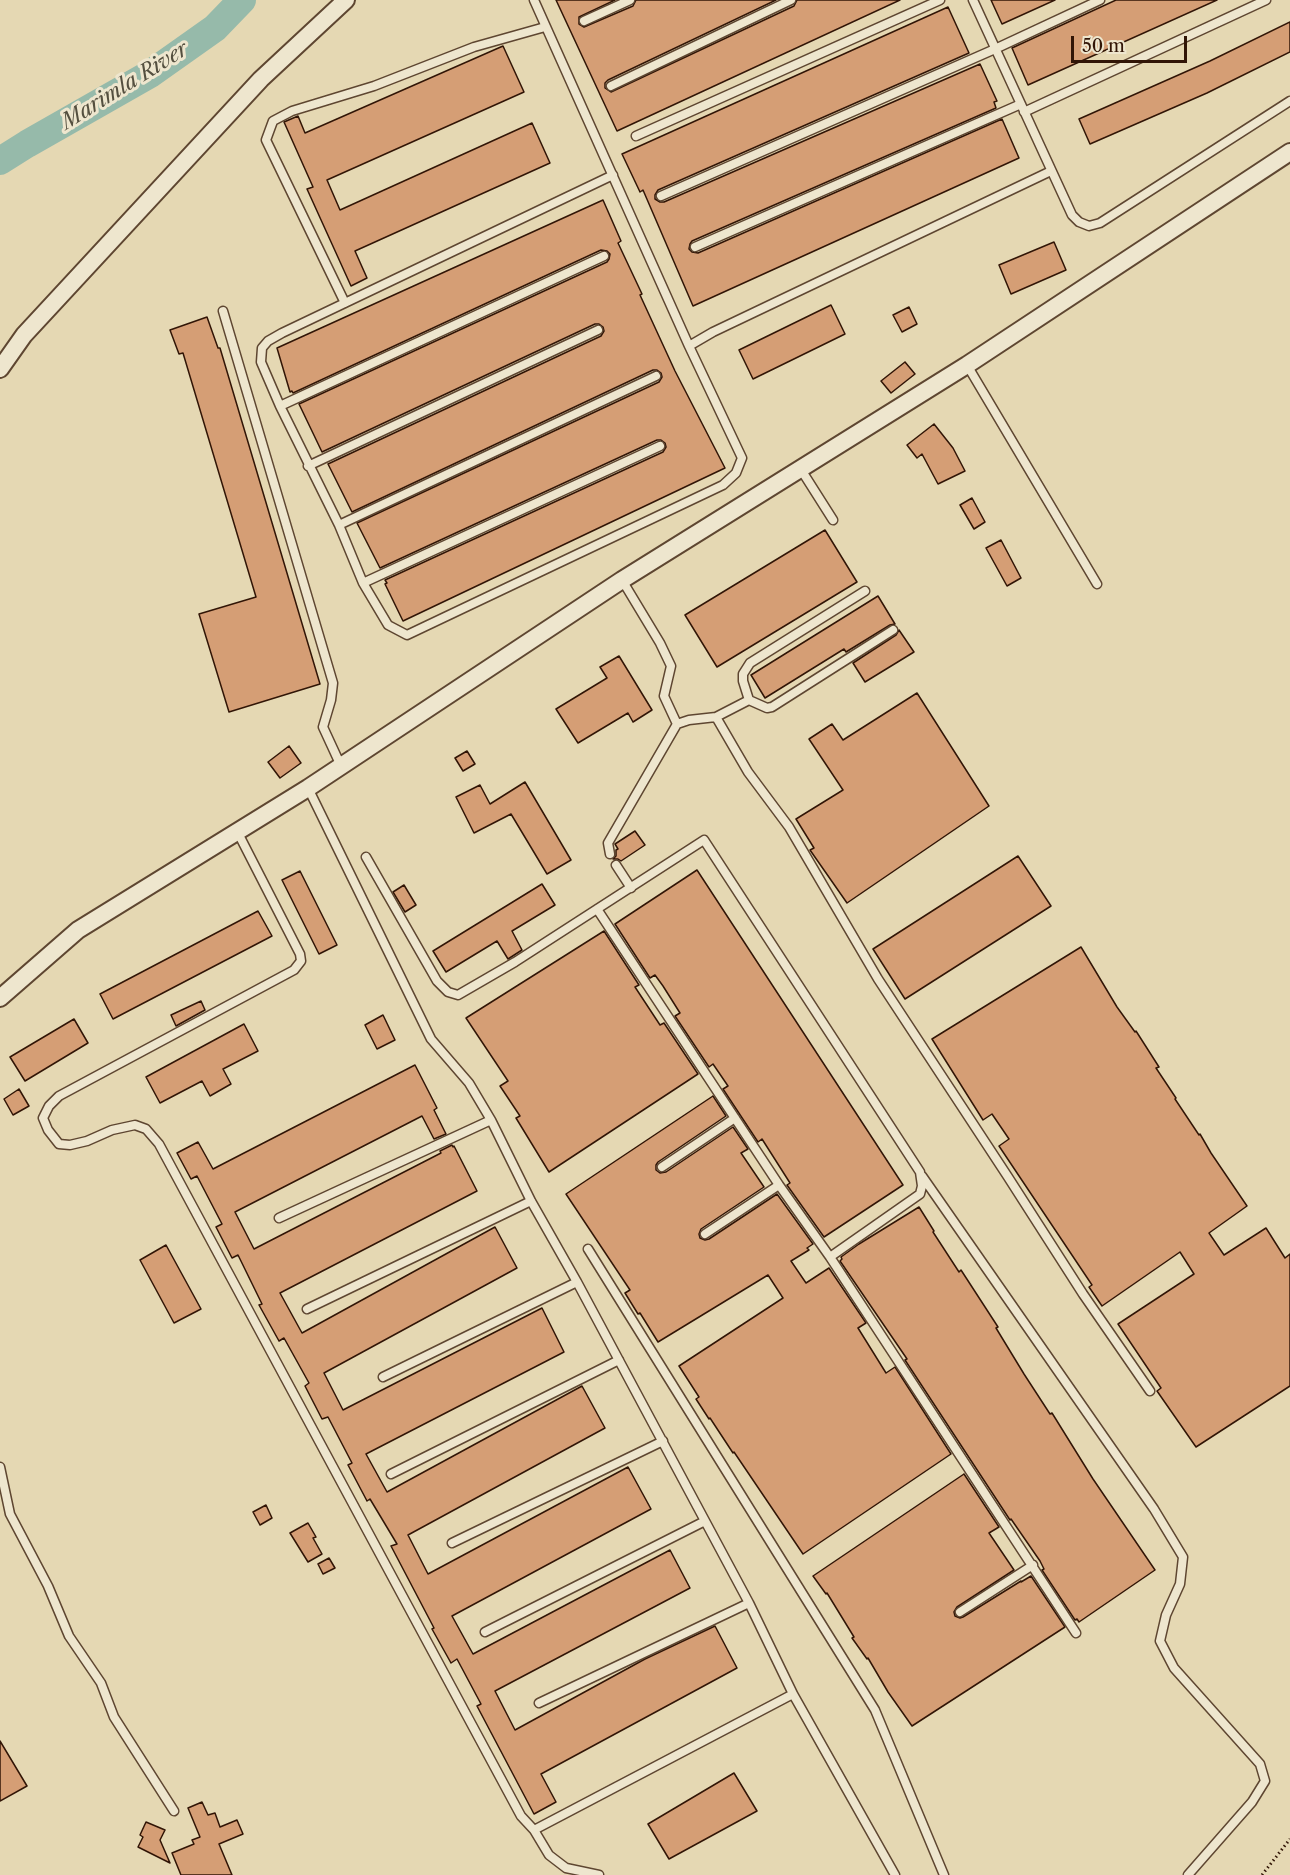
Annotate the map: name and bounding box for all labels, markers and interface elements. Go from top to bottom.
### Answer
scale bar [1074,24,1190,62]
text: 50 m [1082,35,1125,57]
water label: Marimla River [57,37,193,135]

